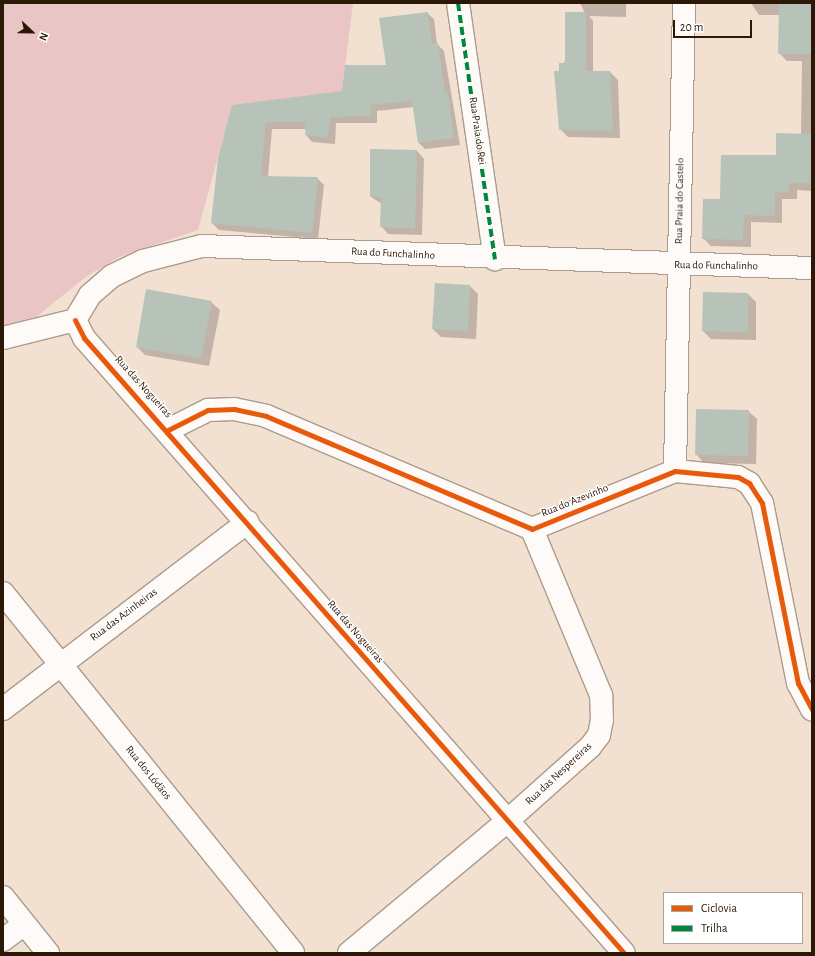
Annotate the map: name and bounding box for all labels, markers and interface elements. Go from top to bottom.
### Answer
north arrow [12,12,52,52]
scale bar [675,12,754,38]
text: 20 m [680,21,703,33]
text: N [37,31,50,42]
street label: Rua Praia do Rei [466,96,488,166]
street label: Rua Praia do Castelo [673,158,687,244]
street label: Rua do Funchalinho [351,245,435,263]
street label: Rua do Funchalinho [674,259,758,273]
street label: Rua das Nogueiras [112,353,174,421]
street label: Rua do Azevinho [540,482,610,520]
street label: Rua das Azinheiras [88,586,160,644]
street label: Rua das Nogueiras [324,598,386,666]
street label: Rua das Nespereiras [523,740,595,808]
street label: Rua dos Lódãos [122,743,174,803]
legend [663,892,803,944]
text: Ciclovia [701,902,737,914]
text: Trilha [701,922,728,934]

